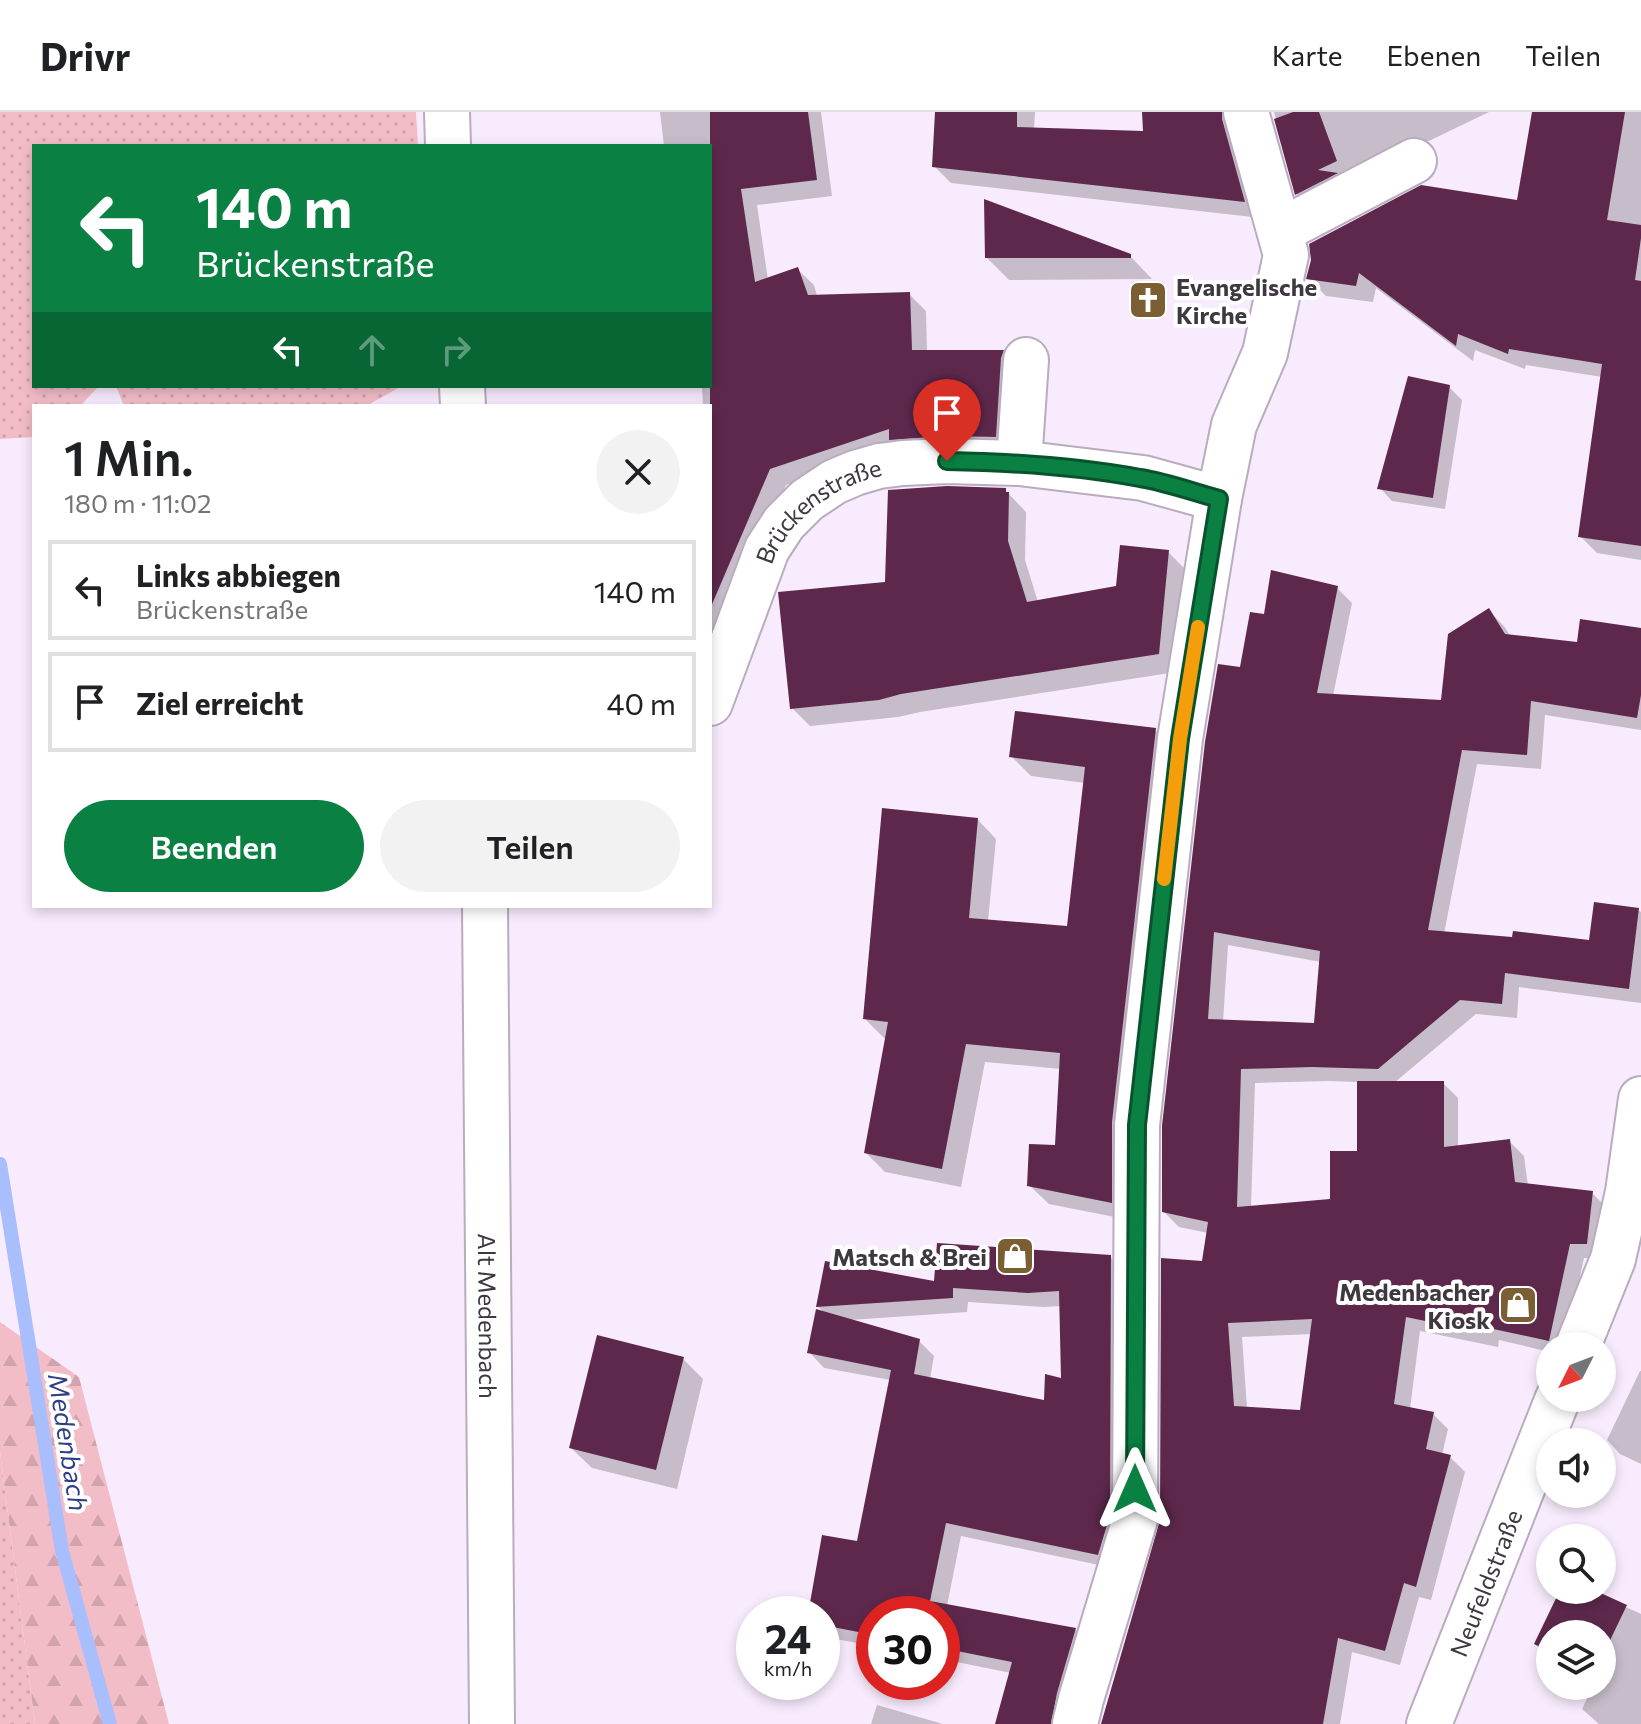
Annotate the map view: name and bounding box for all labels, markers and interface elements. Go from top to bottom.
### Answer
text: Drivr [40,32,130,79]
text: Karte [1272,38,1343,72]
text: Ebenen [1387,38,1481,72]
text: Teilen [1525,38,1601,72]
text: 140 m [196,171,352,240]
icon: left [64,176,168,280]
text: Brückenstraße [196,240,435,284]
place label: Evangelische Kirche [1176,272,1317,329]
church icon: Evangelische Kirche [1127,279,1169,321]
icon: left [266,328,310,372]
icon: ahead [350,328,394,372]
icon: right [434,328,478,372]
pin [913,379,981,461]
icon: arrive [925,391,969,435]
text: 1 Min. [64,427,194,486]
button: close [596,430,680,514]
street label: Brückenstraße [749,452,884,567]
text: 180 m · 11:02 [64,487,211,518]
text: Links abbiegen [136,556,341,593]
icon: left [68,568,112,612]
text: 140 m [594,572,676,609]
text: Brückenstraße [136,593,308,624]
icon: arrive [68,680,112,724]
text: Ziel erreicht [136,684,304,721]
text: 40 m [607,684,676,721]
button: Beenden [64,800,364,892]
button: Teilen [380,800,680,892]
street label: Alt Medenbach [473,1233,504,1399]
shop icon: Matsch & Brei [994,1235,1036,1277]
place label: Matsch & Brei [832,1242,987,1271]
place label: Medenbacher Kiosk [1339,1277,1490,1334]
shop icon: Medenbacher Kiosk [1497,1284,1539,1326]
north arrow [1536,1332,1616,1412]
map controls [1536,1332,1616,1700]
water label: Medenbach [43,1371,95,1513]
button: sound [1536,1428,1616,1508]
position arrow [1093,1447,1177,1531]
street label: Neufeldstraße [1443,1505,1527,1660]
button: search [1536,1524,1616,1604]
speed limit sign: 30 [856,1596,960,1700]
text: 24 [765,1613,811,1662]
button: layers [1536,1620,1616,1700]
text: km/h [764,1656,812,1680]

